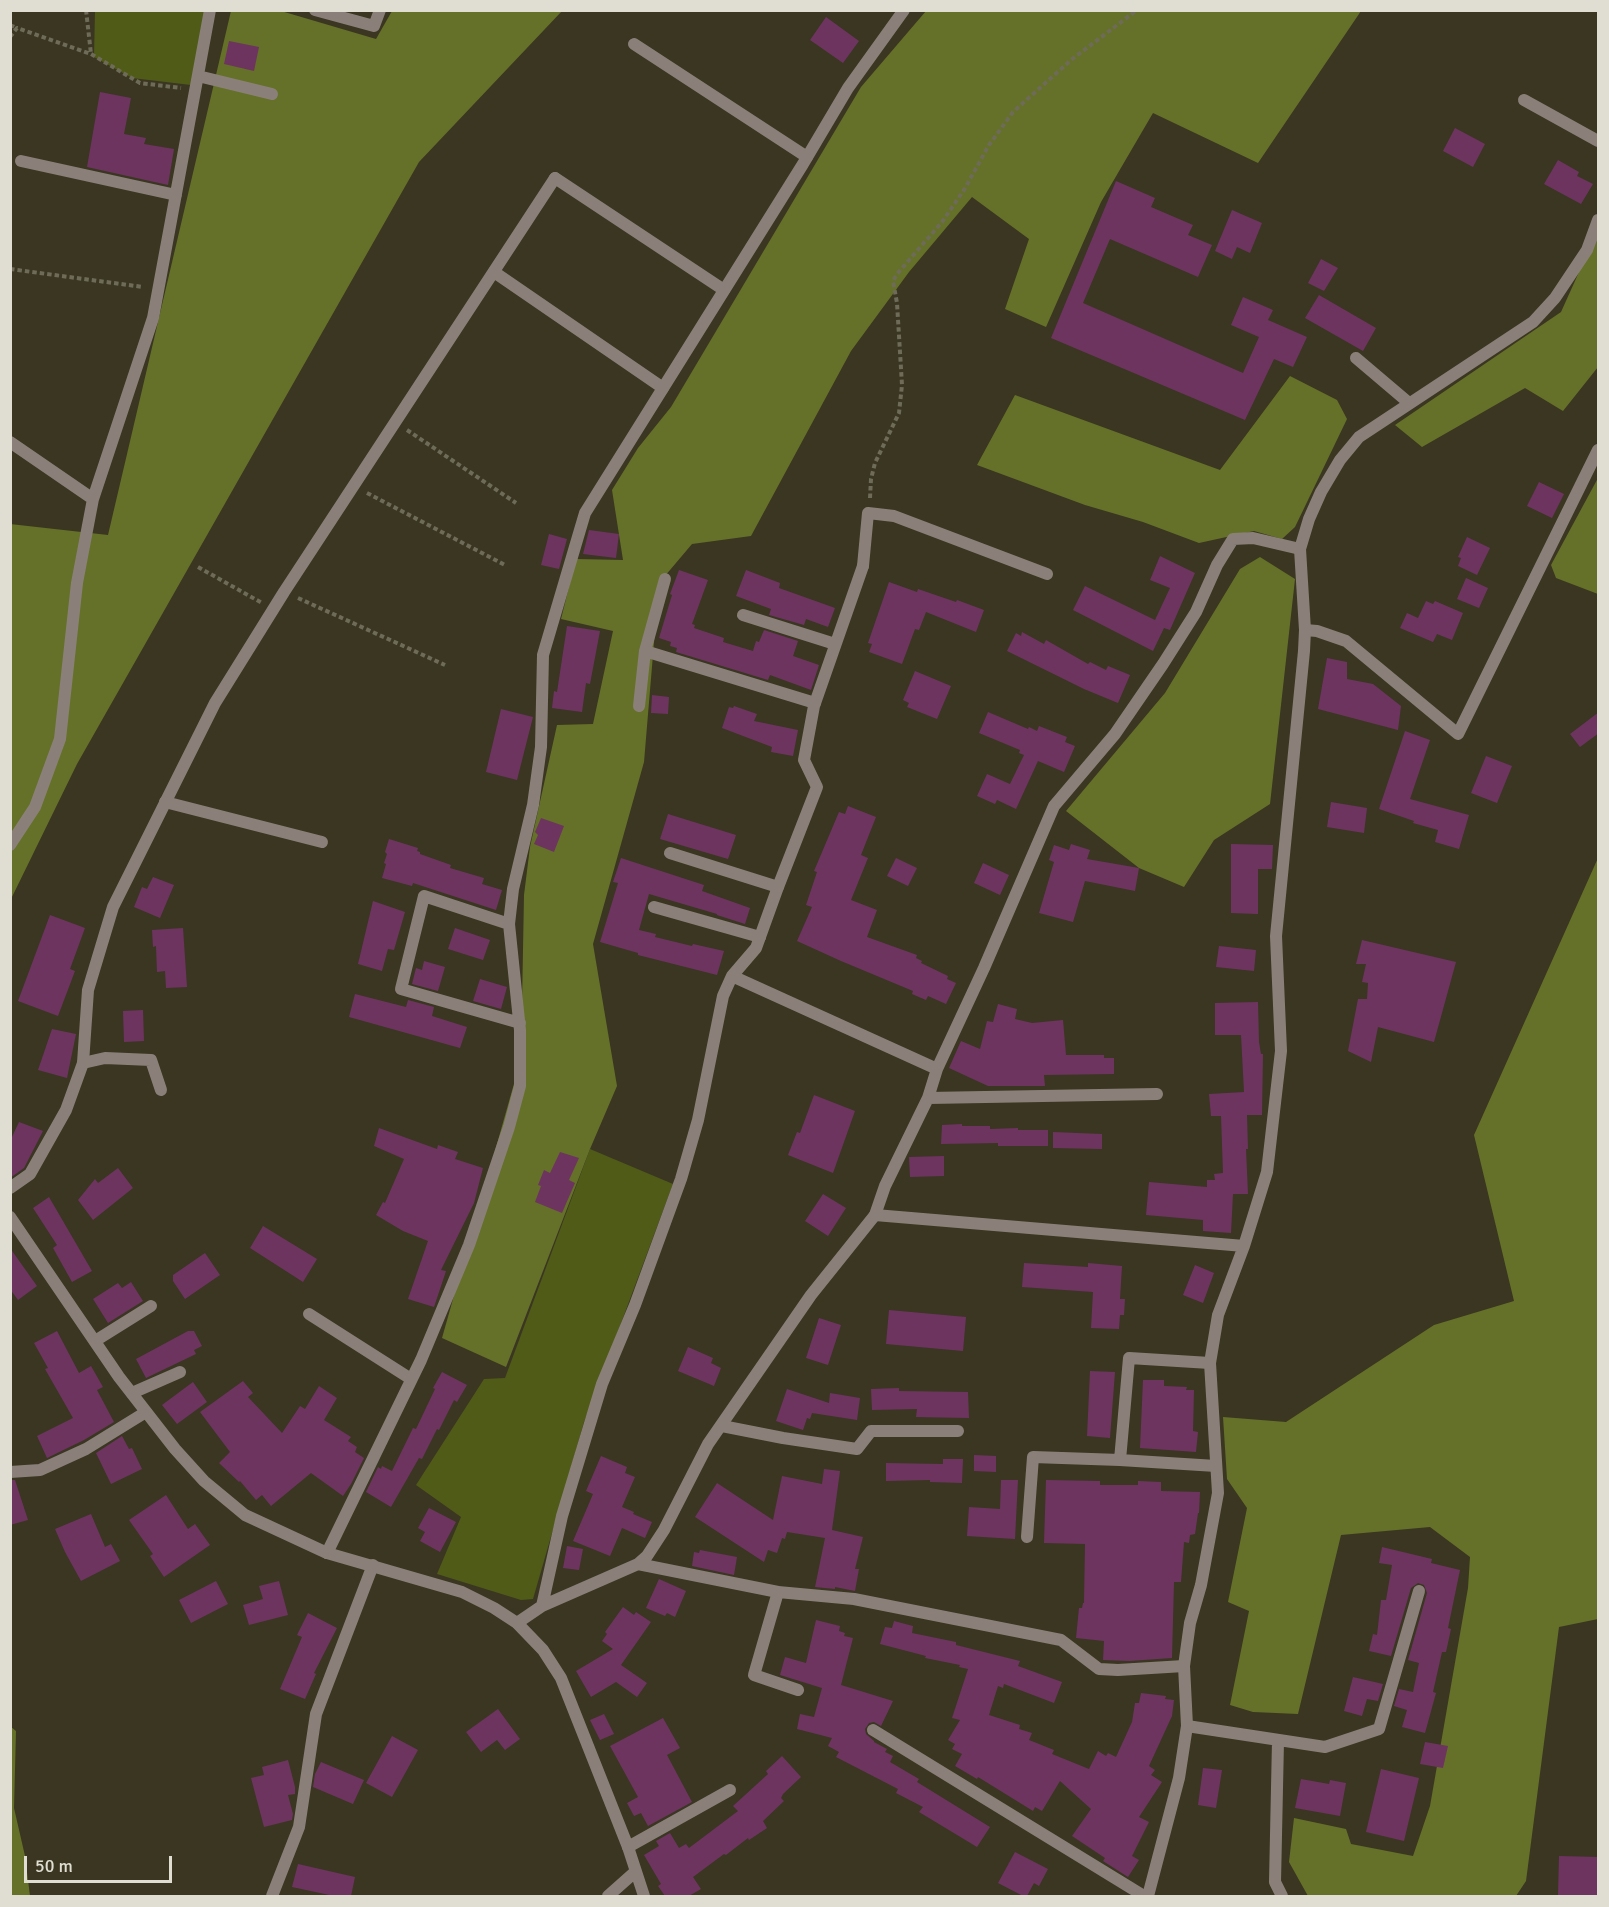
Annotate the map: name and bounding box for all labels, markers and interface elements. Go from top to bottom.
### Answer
scale bar [27,1844,176,1882]
text: 50 m [35,1855,73,1877]

